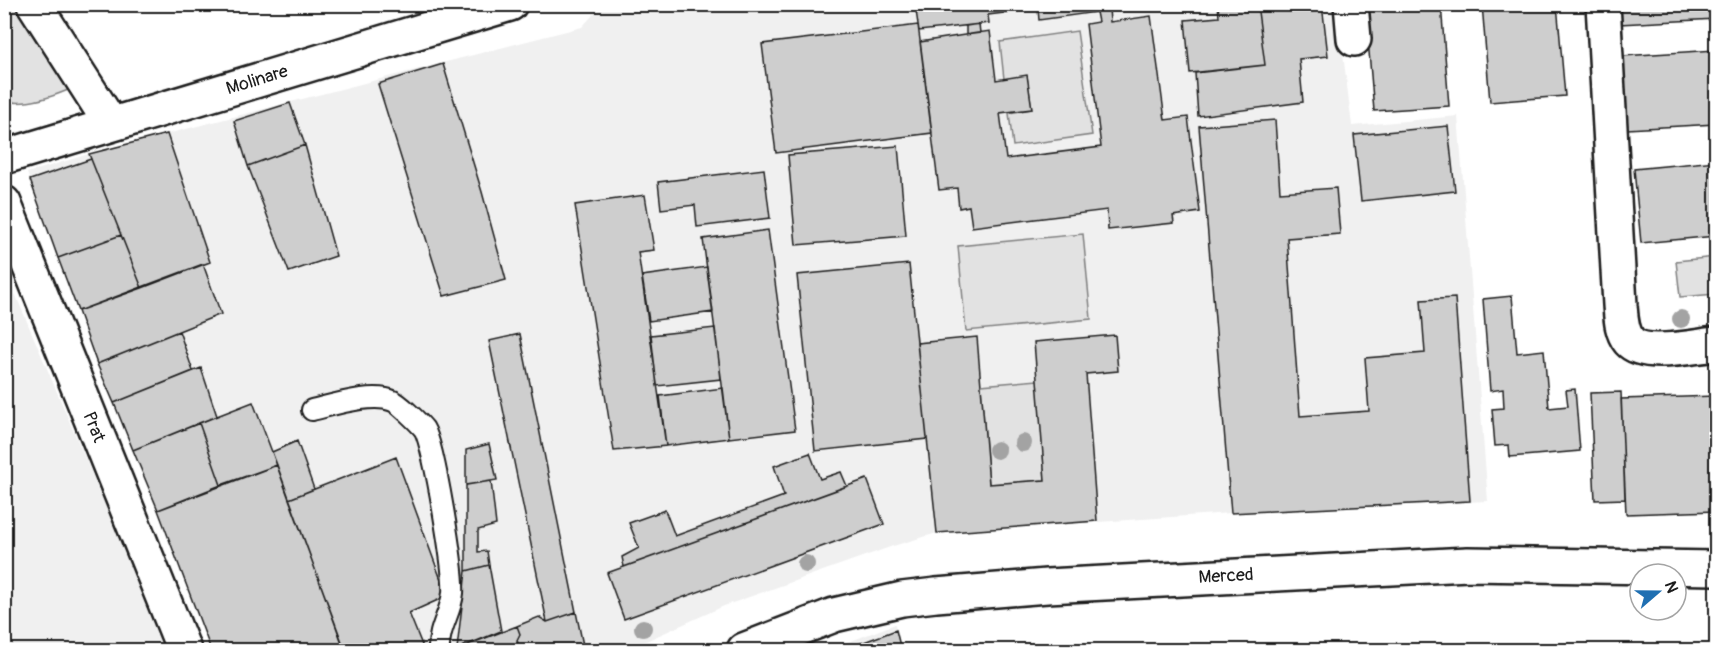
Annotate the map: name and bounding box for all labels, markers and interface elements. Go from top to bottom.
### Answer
street label: Molinare [223,60,291,100]
street label: Prat [78,408,111,446]
north arrow [1628,562,1688,622]
street label: Merced [1198,563,1254,589]
text: N [1660,579,1682,596]

